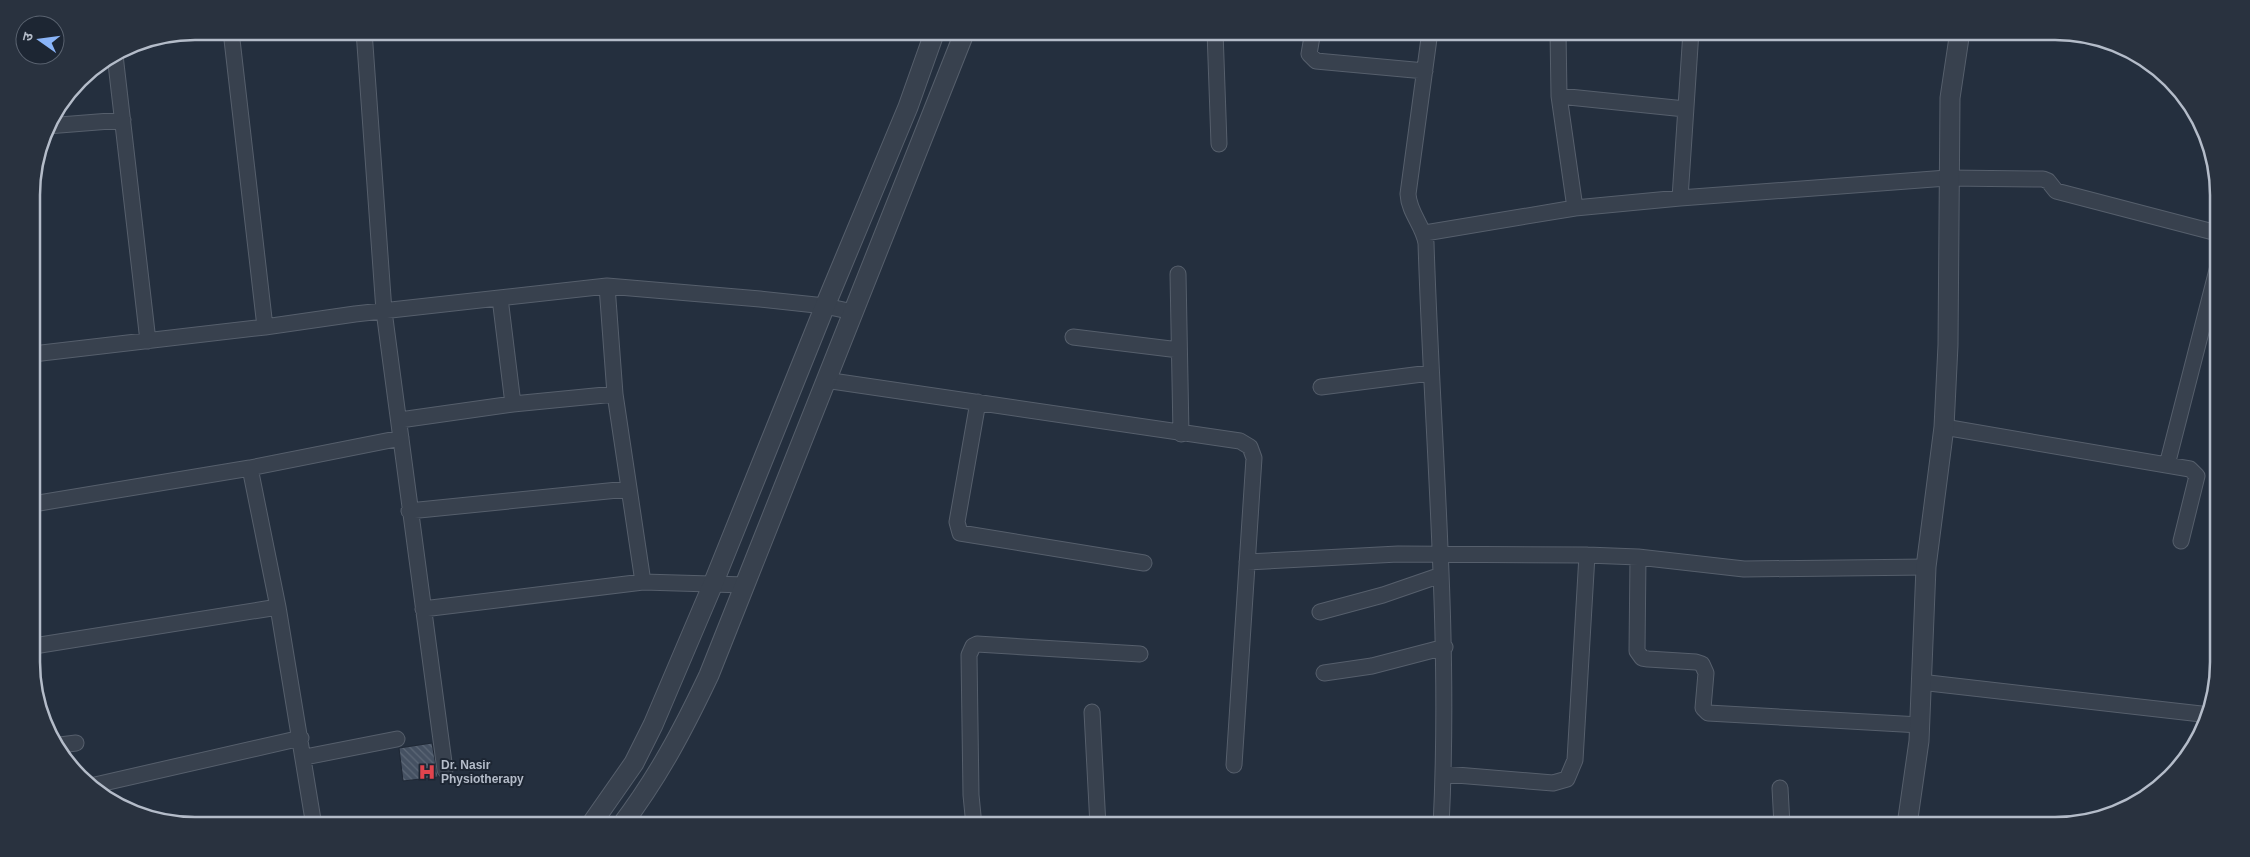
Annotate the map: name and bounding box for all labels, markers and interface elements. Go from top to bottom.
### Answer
north arrow [15,15,65,65]
text: उ [19,30,36,43]
place label: Dr. Nasir Physiotherapy [441,758,524,786]
hospital icon: Dr. Nasir Physiotherapy [417,762,437,782]

